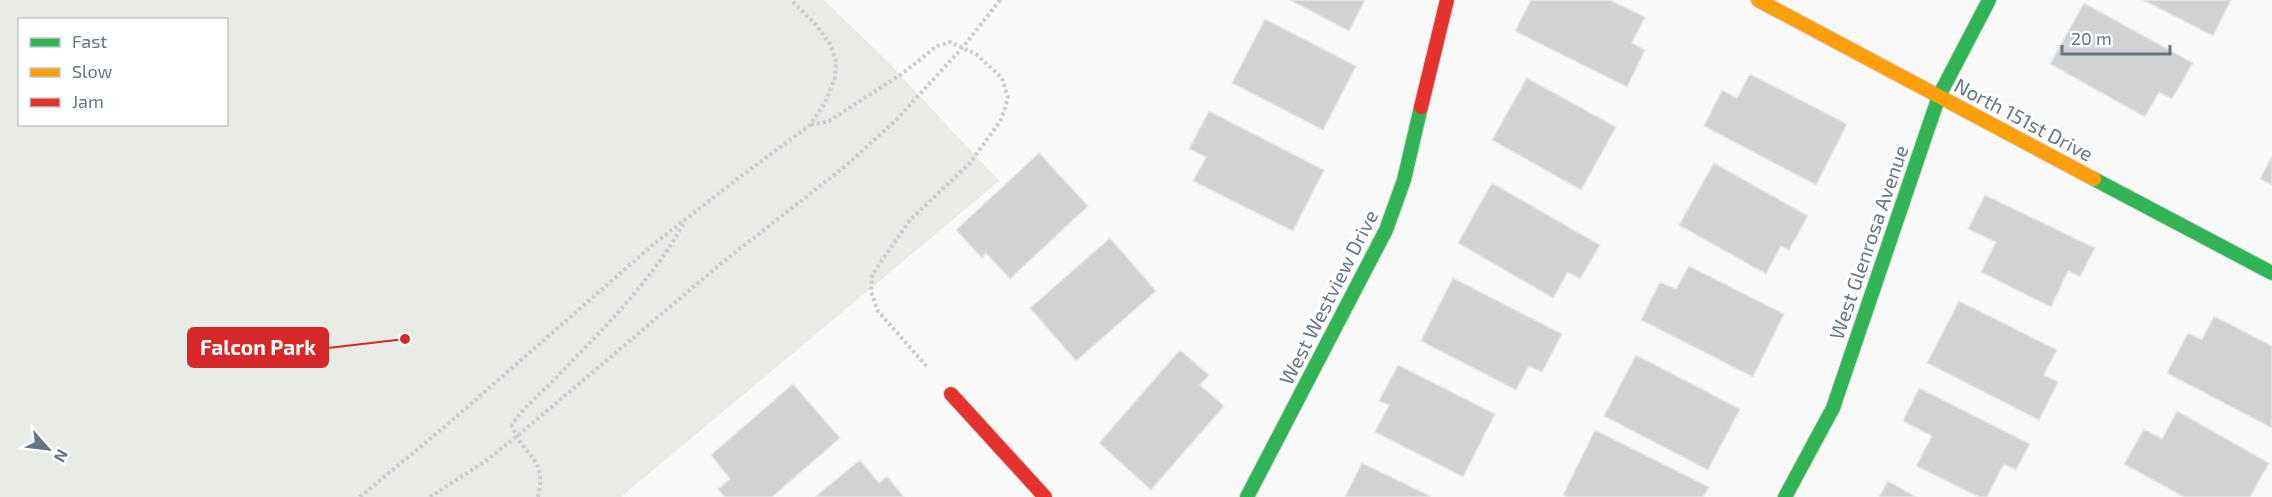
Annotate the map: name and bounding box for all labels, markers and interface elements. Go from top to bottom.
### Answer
legend [18,18,228,126]
scale bar [2062,18,2170,56]
text: 20 m [2071,27,2112,49]
text: Fast [72,30,107,52]
text: Slow [72,60,113,82]
street label: North 151st Drive [1951,72,2097,166]
text: Jam [72,90,104,112]
street label: West Glenrosa Avenue [1823,142,1913,342]
street label: West Westview Drive [1274,206,1382,388]
callout: Falcon Park [188,328,328,367]
text: Falcon Park [200,334,316,359]
north arrow [18,419,78,479]
text: N [51,447,73,466]

